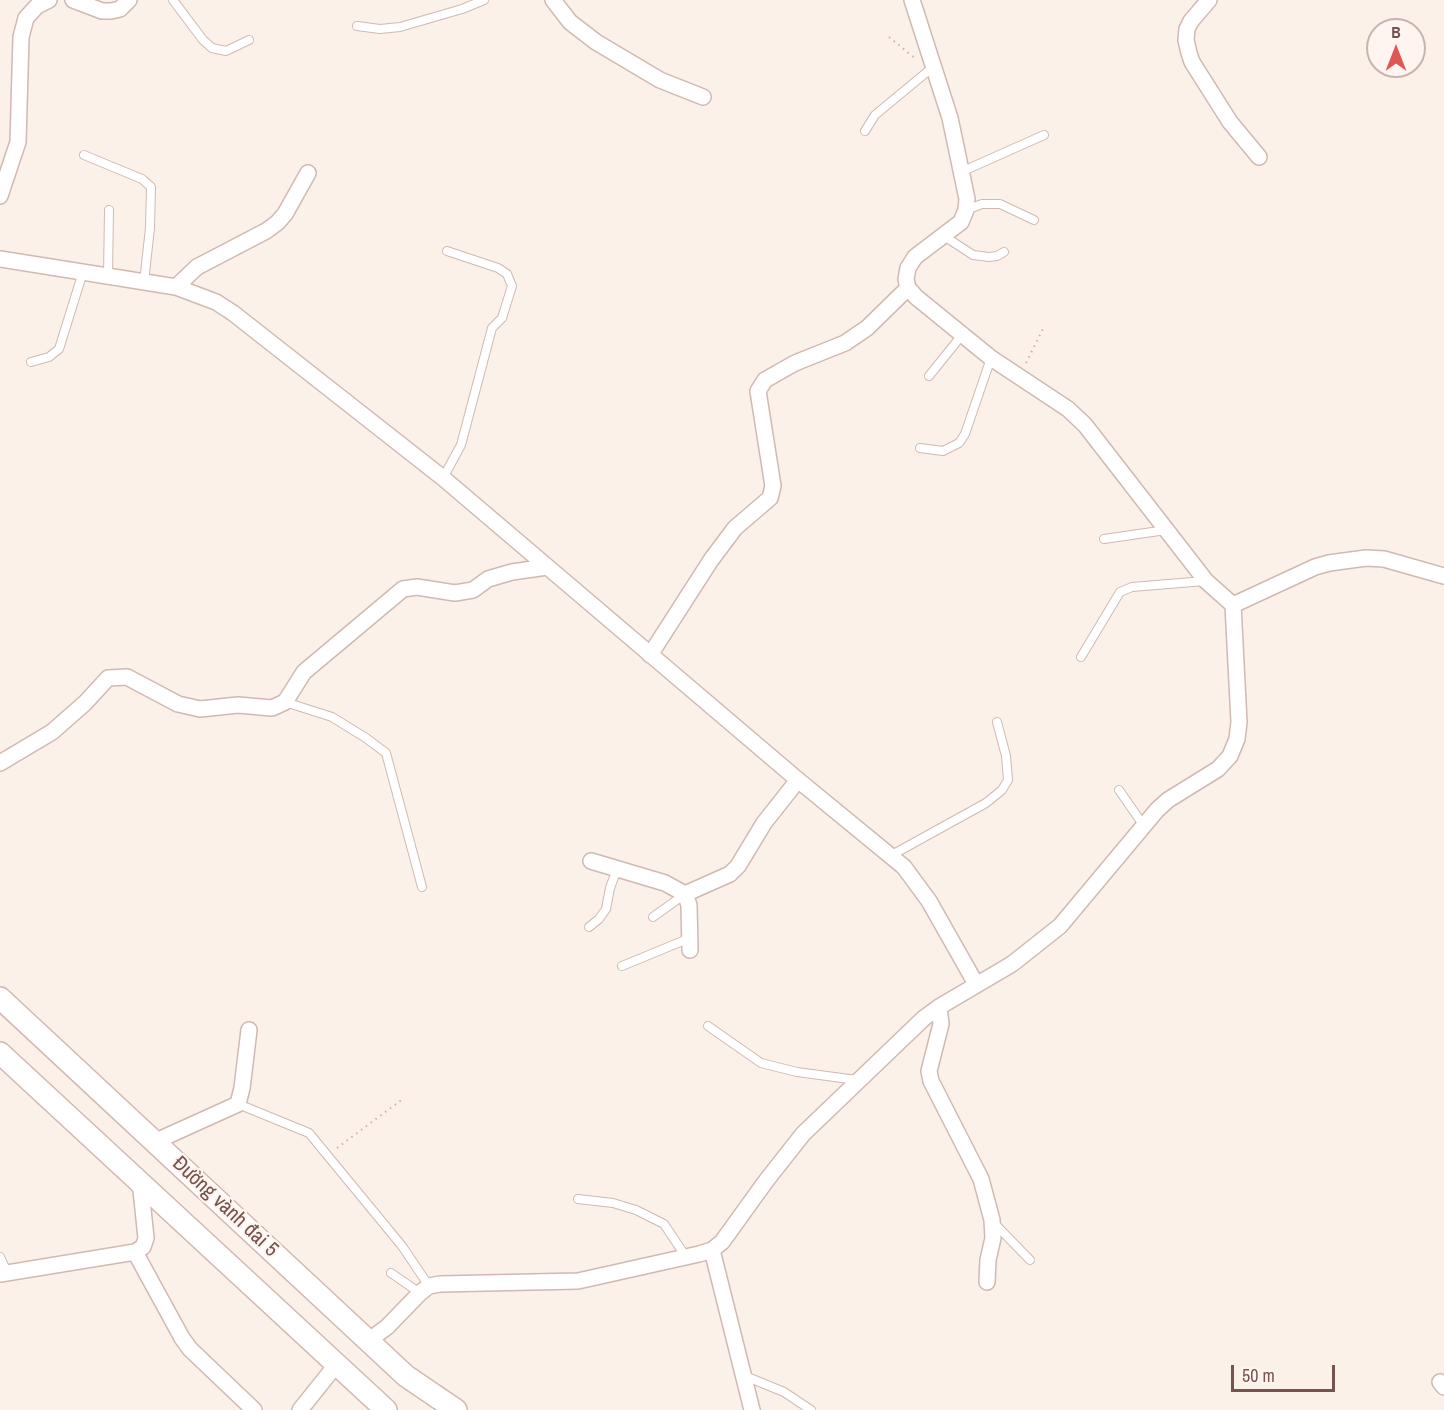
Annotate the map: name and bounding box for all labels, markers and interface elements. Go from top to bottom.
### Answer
north arrow [1366,18,1426,78]
text: B [1391,21,1401,43]
street label: Đường vành đai 5 [167,1151,283,1263]
scale bar [1234,1353,1338,1391]
text: 50 m [1242,1363,1275,1388]

